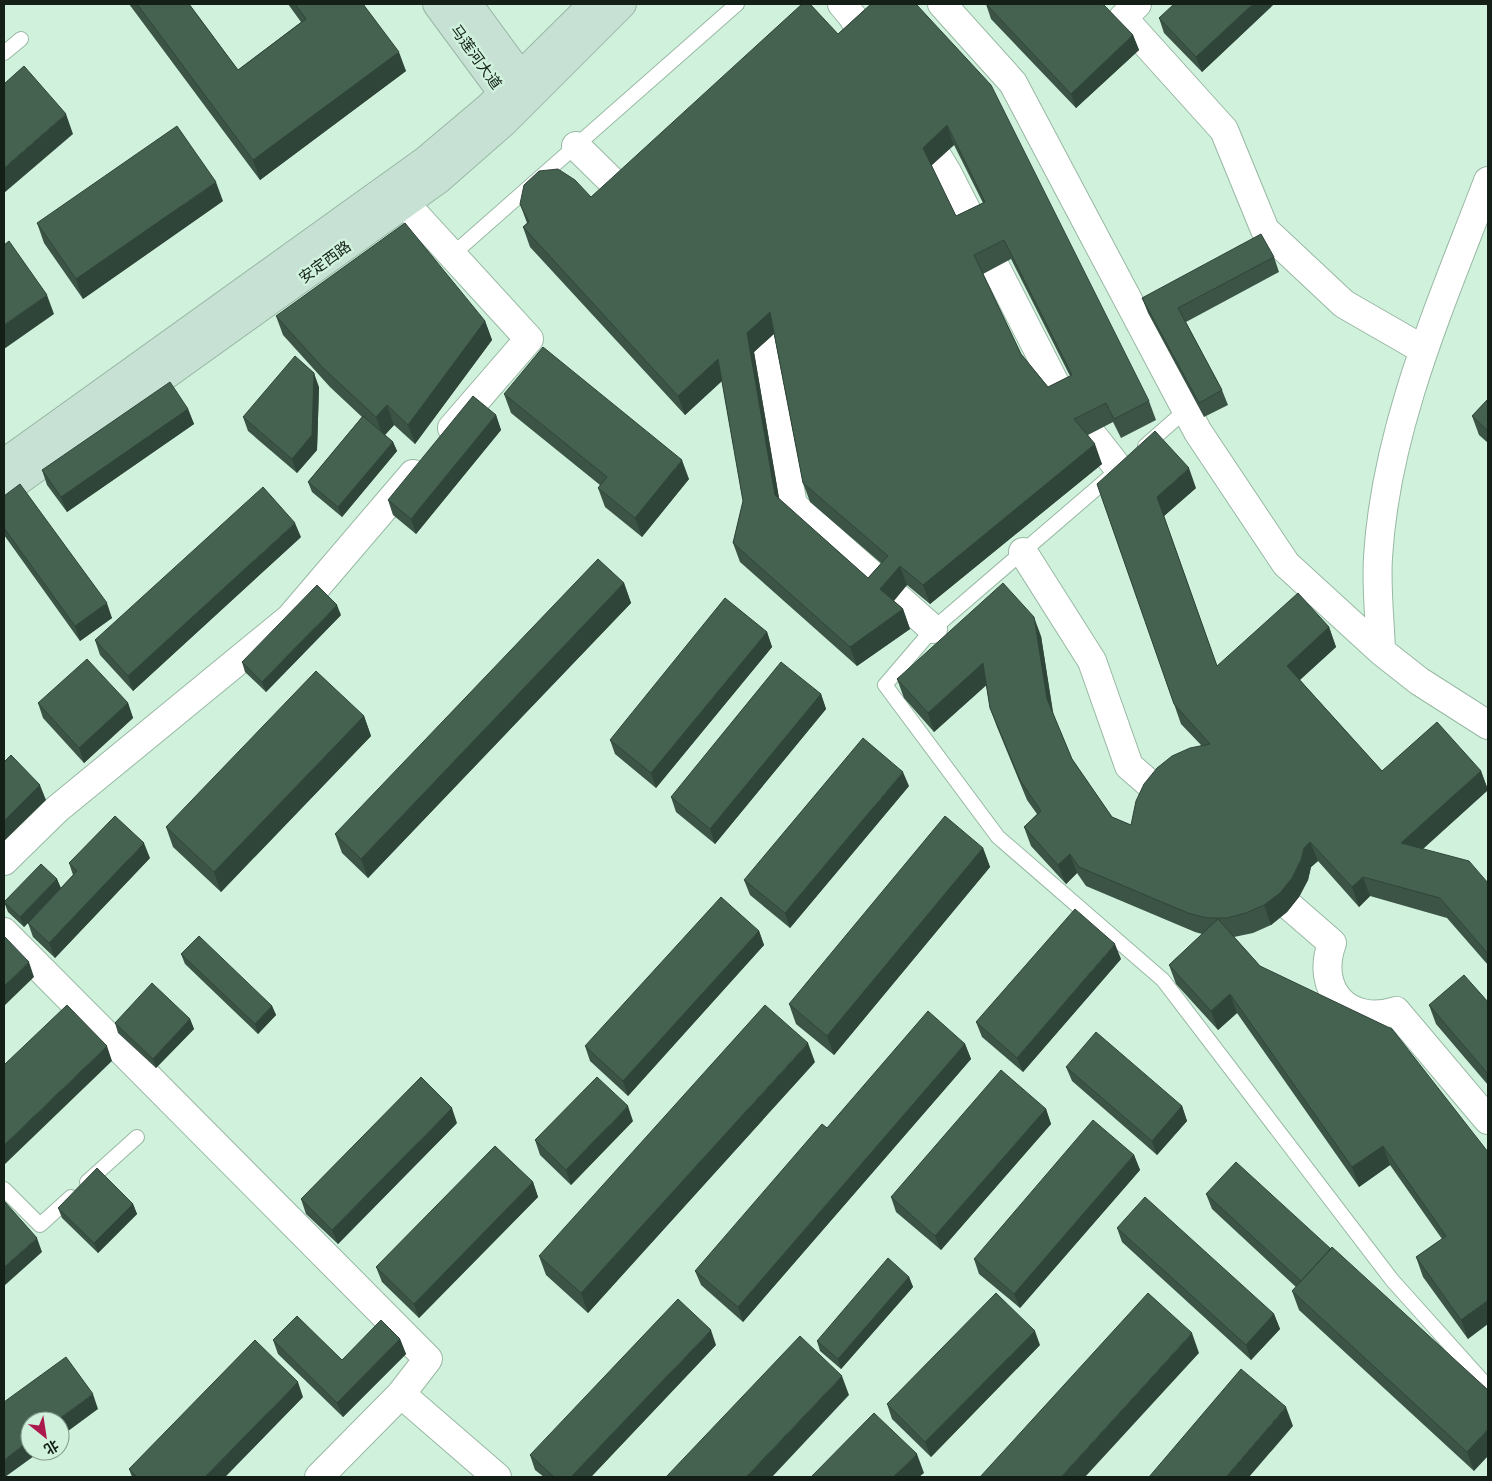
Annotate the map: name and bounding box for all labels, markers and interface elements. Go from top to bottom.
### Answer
street label: 马莲河大道 [446,20,507,93]
street label: 安定西路 [294,235,355,288]
north arrow [20,1411,70,1461]
text: 北 [41,1436,62,1459]

